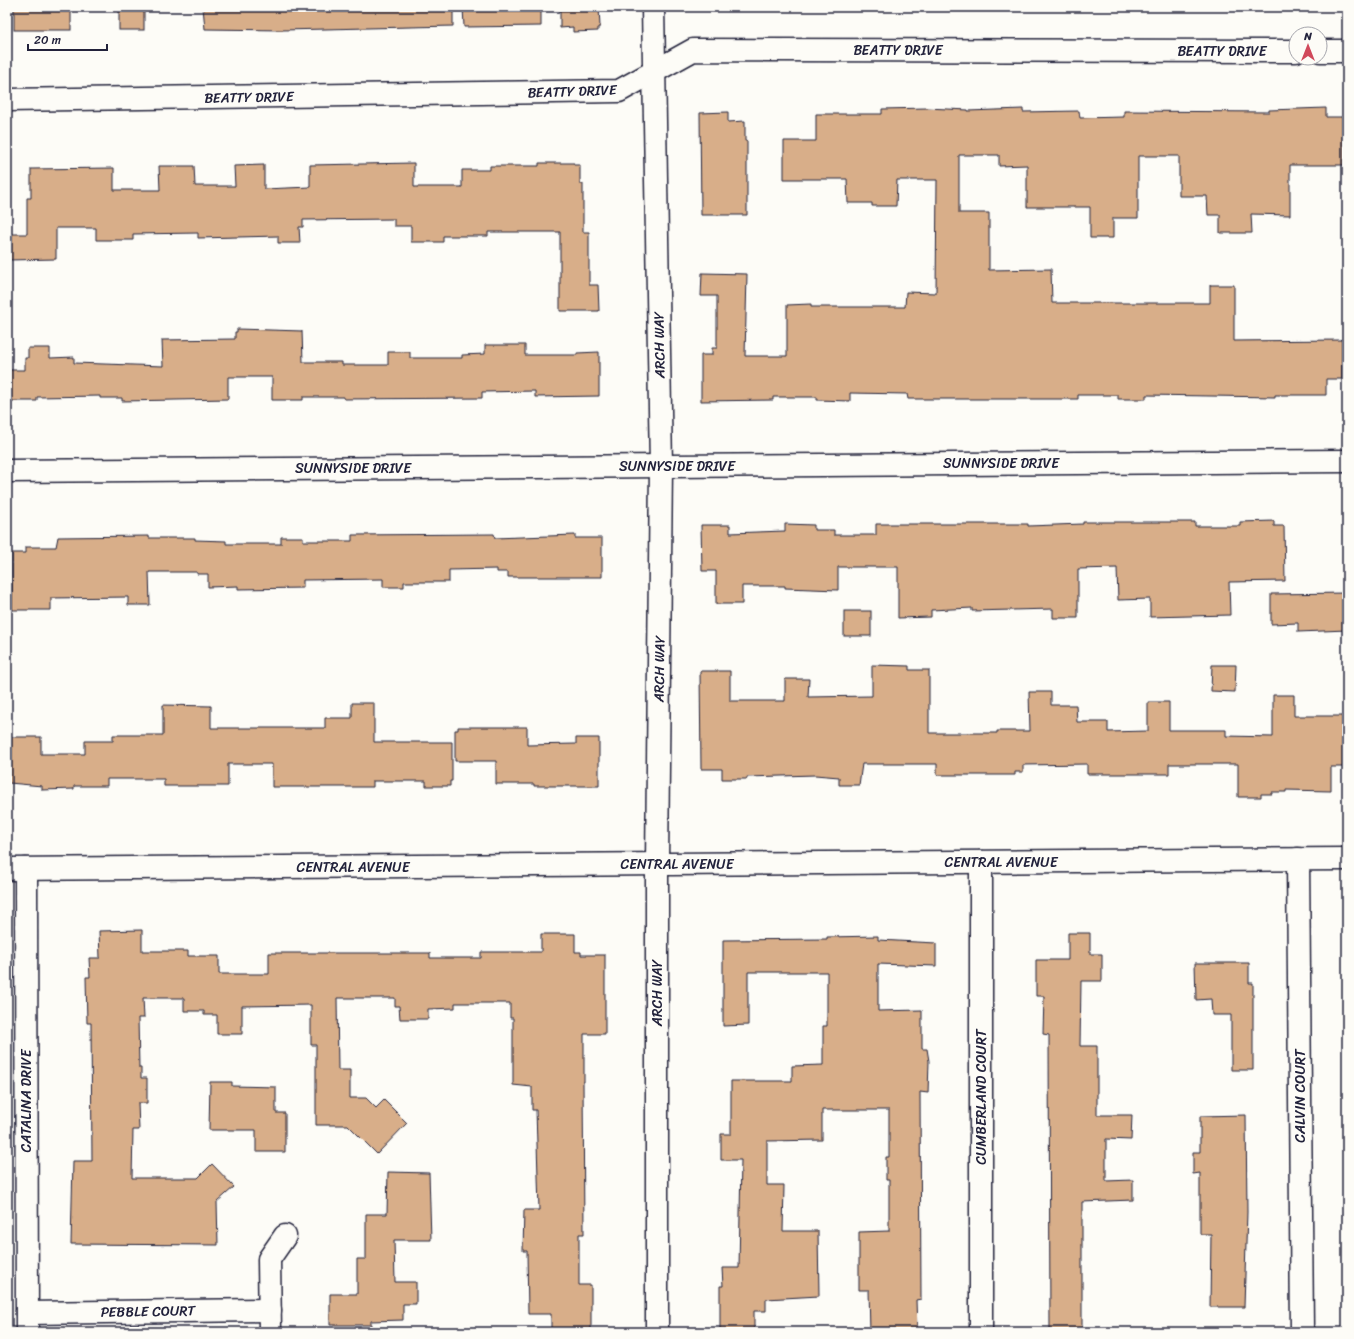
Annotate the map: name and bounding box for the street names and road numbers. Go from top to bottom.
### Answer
street label: BEATTY DRIVE [853,38,944,63]
street label: BEATTY DRIVE [1177,39,1268,64]
street label: BEATTY DRIVE [527,77,618,106]
street label: BEATTY DRIVE [204,84,295,111]
street label: ARCH WAY [646,310,673,379]
street label: SUNNYSIDE DRIVE [943,451,1060,476]
street label: SUNNYSIDE DRIVE [619,454,736,479]
street label: SUNNYSIDE DRIVE [295,456,412,481]
street label: ARCH WAY [646,634,673,703]
street label: CENTRAL AVENUE [945,850,1059,875]
street label: CENTRAL AVENUE [621,852,735,877]
street label: CENTRAL AVENUE [297,855,411,880]
street label: ARCH WAY [645,959,670,1027]
street label: CUMBERLAND COURT [969,1028,994,1165]
street label: CATALINA DRIVE [14,1048,39,1153]
street label: CALVIN COURT [1288,1048,1313,1143]
street label: PEBBLE COURT [100,1298,197,1325]

